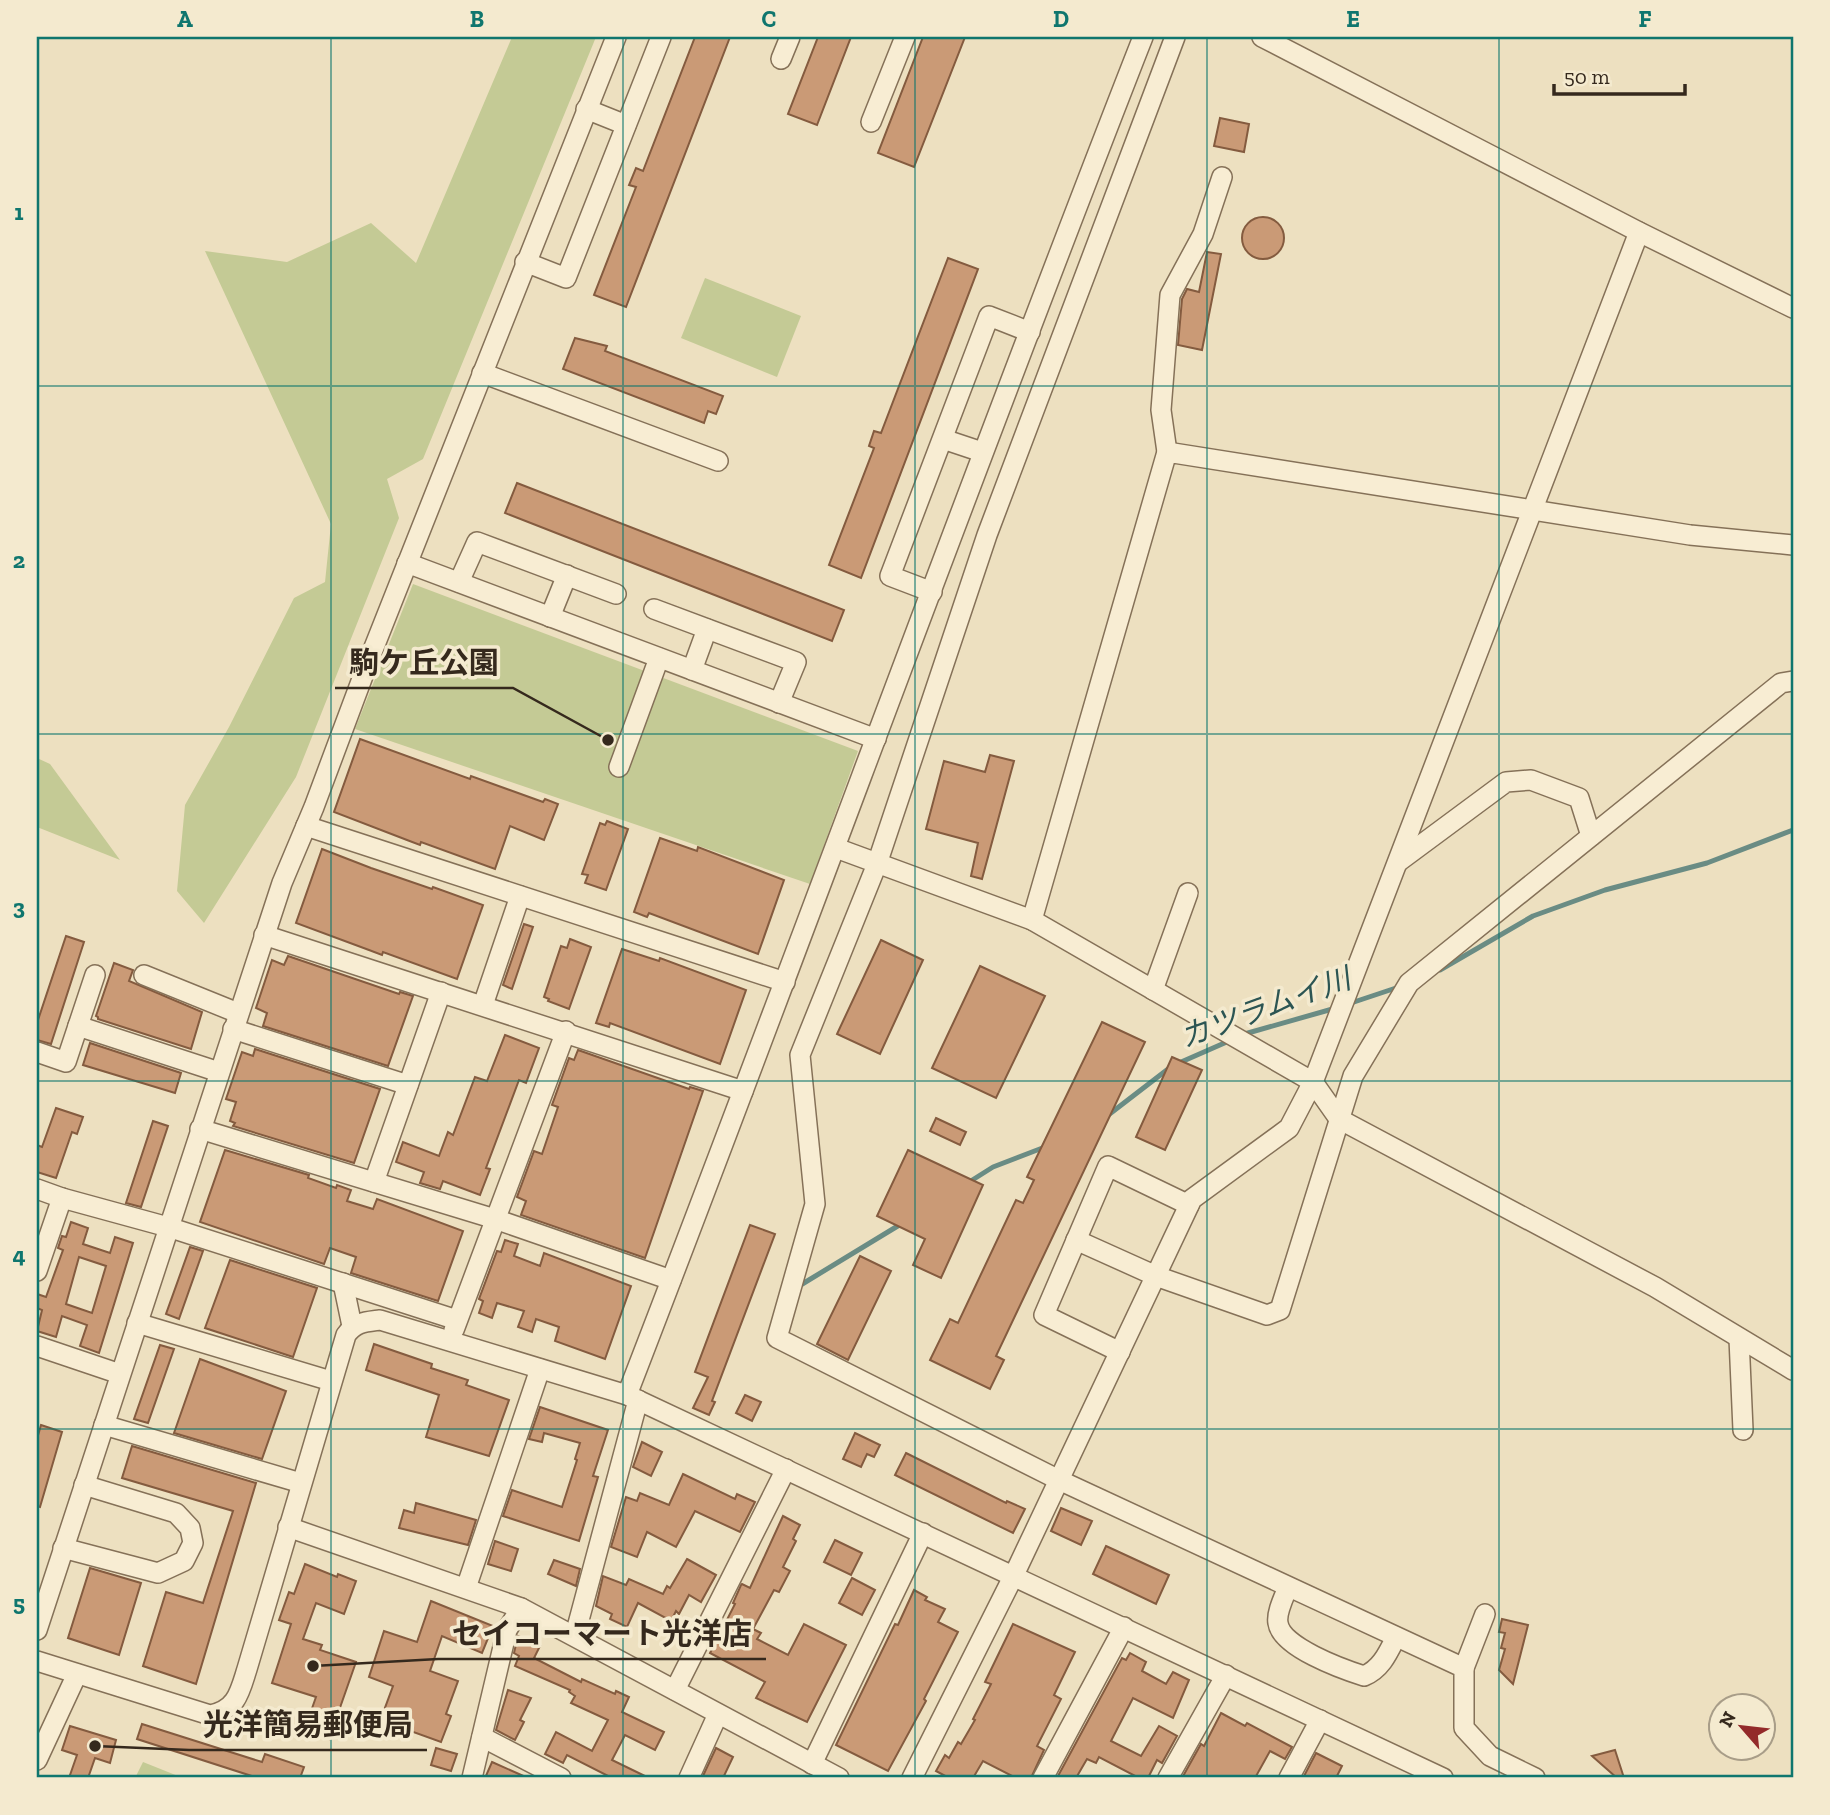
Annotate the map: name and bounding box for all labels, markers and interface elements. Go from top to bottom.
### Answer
text: A [177,5,193,33]
text: B [470,5,484,33]
text: C [762,5,776,33]
text: D [1053,5,1069,33]
text: E [1346,5,1360,33]
text: F [1638,5,1652,33]
scale bar [1554,52,1685,96]
text: 50 m [1564,64,1610,89]
text: 1 [14,198,24,226]
text: 2 [13,546,25,574]
callout: 駒ケ丘公園 [335,637,513,688]
text: 駒ケ丘公園 [349,645,499,681]
text: 3 [13,893,25,921]
water label: カツラムイ川 [1175,959,1358,1056]
text: 4 [12,1241,26,1269]
text: 5 [13,1589,25,1617]
callout: セイコーマート光洋店 [438,1608,766,1659]
text: セイコーマート光洋店 [452,1616,752,1652]
north arrow [1708,1692,1778,1762]
callout: 光洋簡易郵便局 [189,1699,427,1750]
text: 光洋簡易郵便局 [203,1707,413,1743]
text: N [1714,1707,1741,1731]

